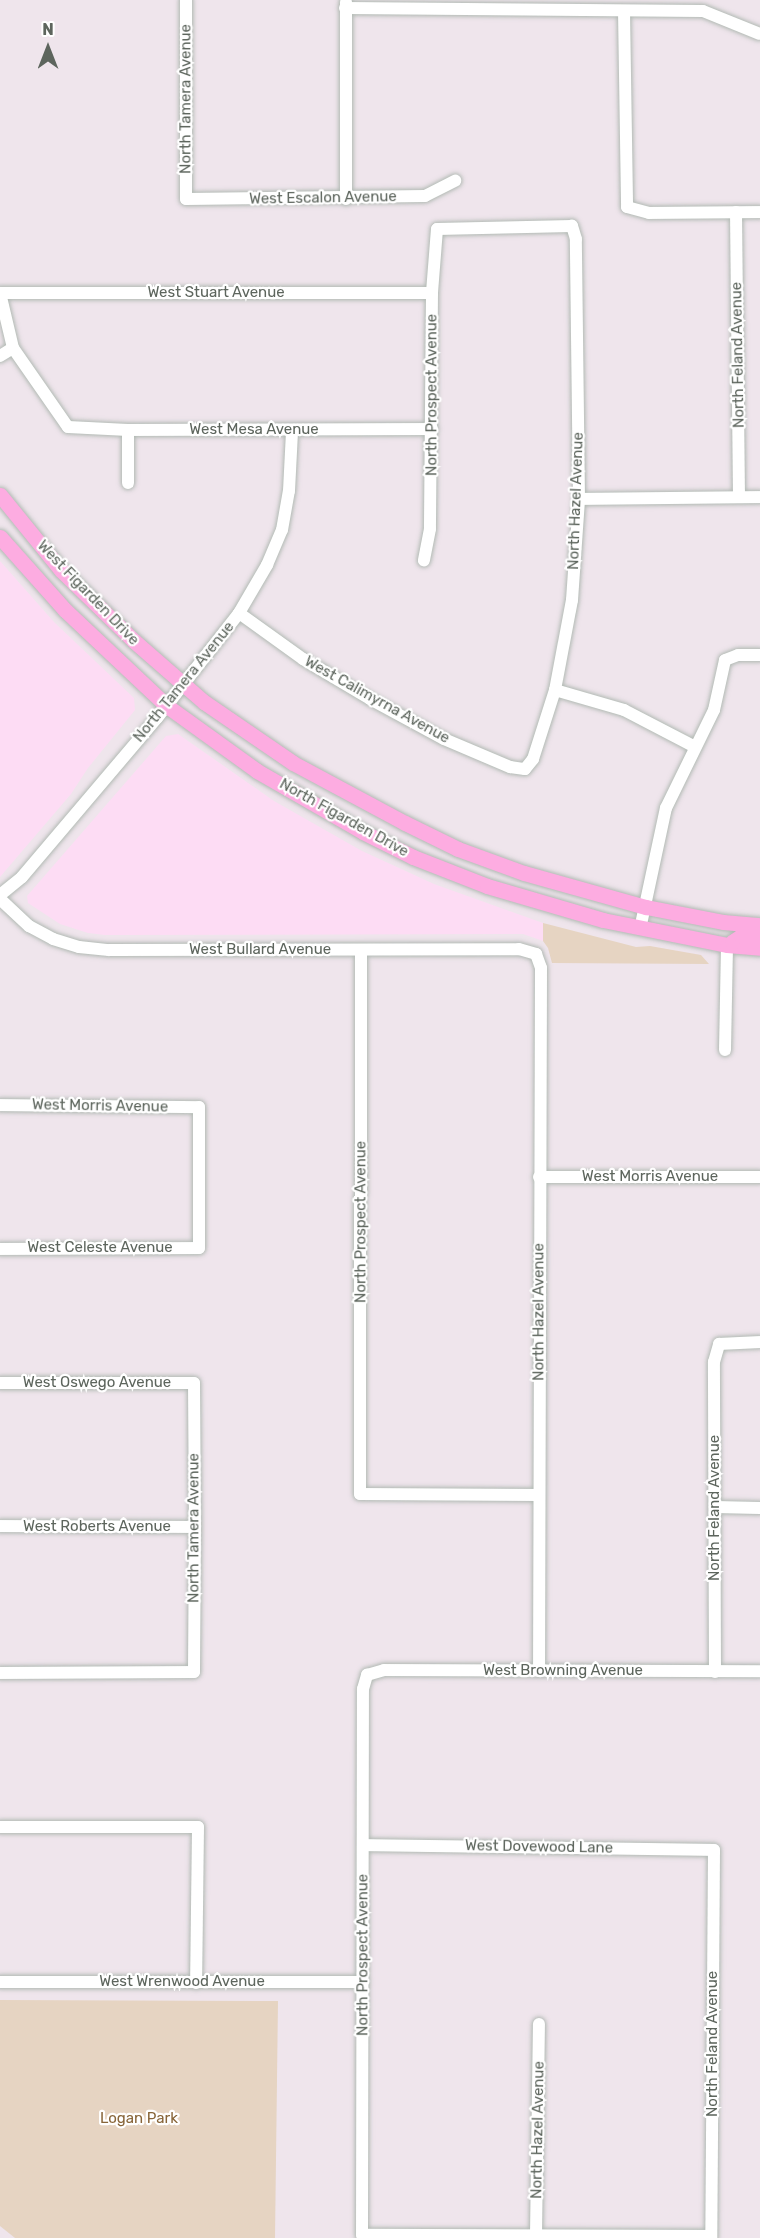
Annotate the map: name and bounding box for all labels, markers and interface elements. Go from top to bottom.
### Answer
north arrow [18,18,78,78]
text: N [42,20,54,39]
street label: North Tamera Avenue [177,24,195,174]
street label: West Escalon Avenue [249,188,397,208]
street label: North Feland Avenue [728,282,748,428]
street label: West Stuart Avenue [147,284,285,302]
street label: North Prospect Avenue [423,314,441,476]
street label: West Mesa Avenue [189,421,319,439]
street label: North Hazel Avenue [565,432,587,570]
street label: West Figarden Drive [33,537,143,649]
street label: North Tamera Avenue [130,618,238,746]
street label: West Calimyrna Avenue [301,653,453,747]
street label: North Figarden Drive [276,775,412,861]
street label: West Bullard Avenue [189,941,331,959]
street label: West Morris Avenue [32,1096,168,1116]
street label: North Prospect Avenue [352,1141,370,1303]
street label: West Morris Avenue [582,1168,718,1186]
street label: West Celeste Avenue [27,1239,173,1257]
street label: North Hazel Avenue [530,1243,548,1381]
street label: West Oswego Avenue [23,1374,171,1392]
street label: North Feland Avenue [706,1435,724,1581]
street label: North Tamera Avenue [185,1453,203,1603]
street label: West Roberts Avenue [23,1518,171,1536]
street label: West Browning Avenue [483,1662,643,1680]
street label: West Dovewood Lane [465,1837,613,1857]
street label: North Prospect Avenue [354,1874,372,2036]
street label: North Feland Avenue [704,1971,722,2117]
street label: West Wrenwood Avenue [99,1973,265,1991]
street label: North Hazel Avenue [528,2061,548,2199]
park label: Logan Park [100,2110,178,2128]

